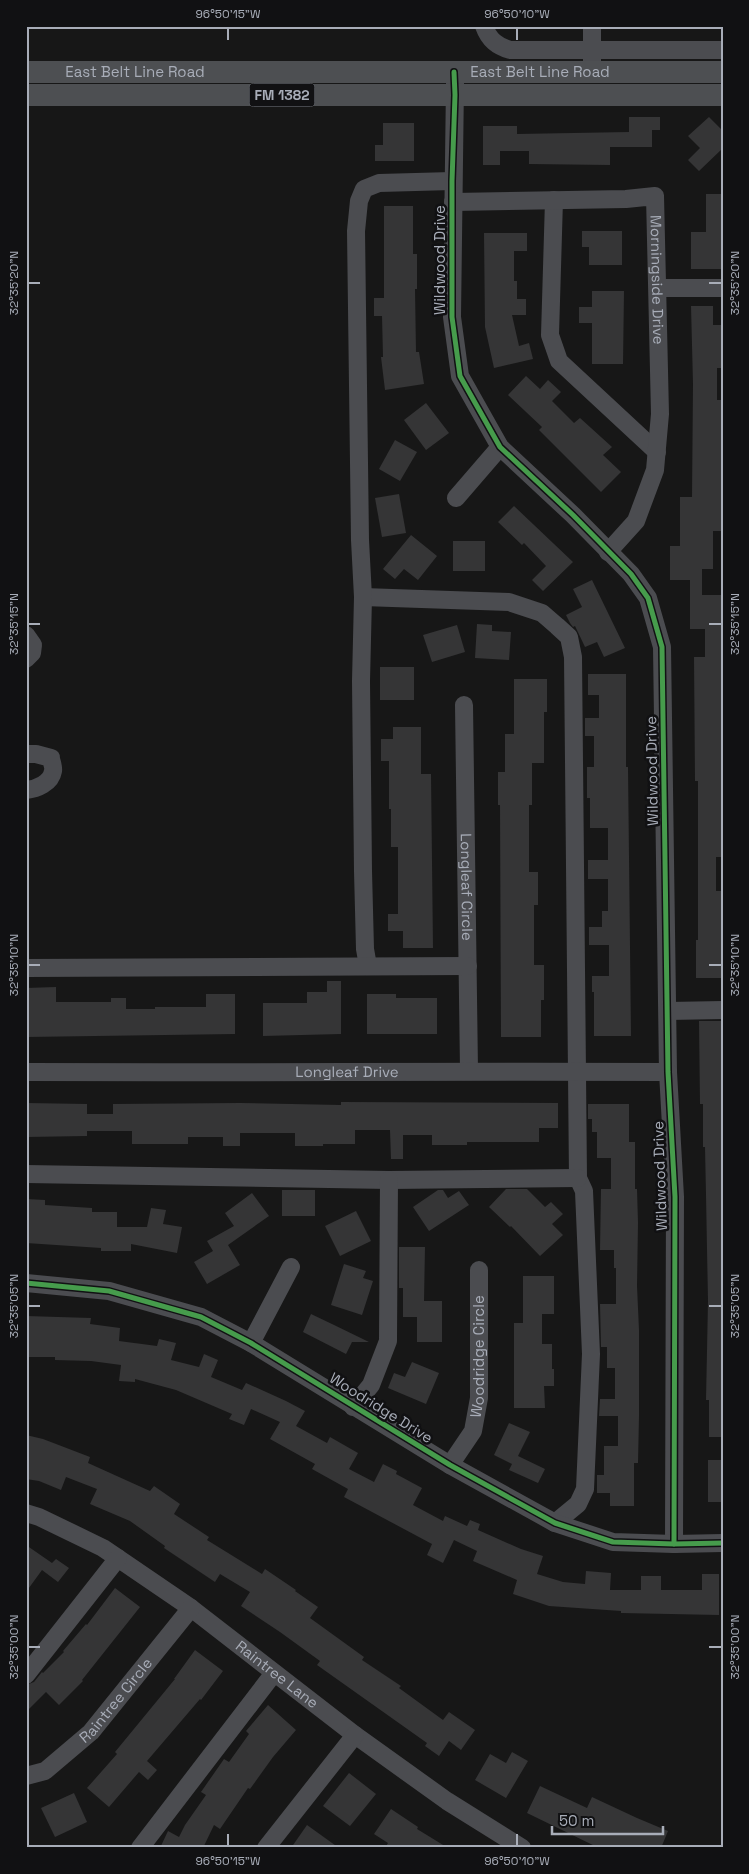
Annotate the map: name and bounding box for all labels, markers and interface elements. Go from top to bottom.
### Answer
text: 96°50'15"W [196,6,261,22]
text: 96°50'10"W [484,6,550,22]
street label: East Belt Line Road [65,62,205,81]
street label: East Belt Line Road [470,62,610,81]
road number: FM 1382 [250,84,314,106]
street label: Wildwood Drive [430,205,449,315]
street label: Morningside Drive [646,215,668,345]
text: 32°35'20"N [6,251,22,315]
text: 32°35'20"N [727,251,743,315]
text: 32°35'15"N [6,593,22,655]
text: 32°35'15"N [727,593,743,655]
street label: Wildwood Drive [641,716,662,826]
street label: Longleaf Circle [457,833,477,941]
text: 32°35'10"N [6,934,22,996]
text: 32°35'10"N [727,934,743,996]
street label: Longleaf Drive [295,1062,399,1081]
street label: Wildwood Drive [648,1121,671,1231]
text: 32°35'05"N [6,1274,22,1338]
text: 32°35'05"N [727,1274,743,1338]
street label: Woodridge Circle [466,1295,488,1419]
street label: Woodridge Drive [326,1368,437,1447]
text: 32°35'00"N [6,1615,22,1679]
text: 32°35'00"N [727,1615,743,1679]
street label: Raintree Lane [232,1636,323,1712]
street label: Raintree Circle [75,1654,156,1747]
scale bar [552,1804,663,1836]
text: 50 m [559,1811,594,1830]
text: 96°50'15"W [196,1853,261,1869]
text: 96°50'10"W [484,1853,550,1869]

